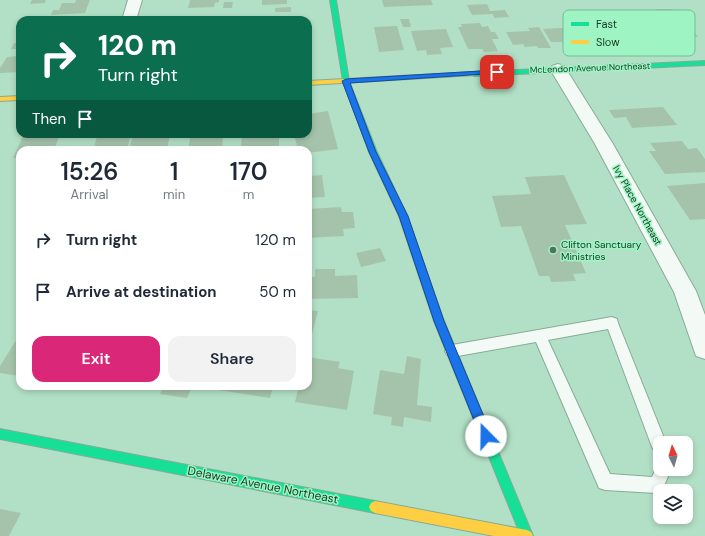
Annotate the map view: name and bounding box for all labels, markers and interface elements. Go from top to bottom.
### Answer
legend [563,10,695,56]
text: Fast [596,17,617,31]
text: 120 m [98,27,177,64]
icon: right [32,32,84,84]
text: Slow [596,35,620,49]
pin [480,55,514,89]
street label: McLendon Avenue Northeast [530,60,651,76]
icon: arrive [486,61,508,83]
text: Turn right [98,63,178,87]
icon: arrive [74,108,96,130]
text: Then [32,109,66,129]
text: 15:26 [61,156,118,187]
text: 1 [170,156,178,187]
text: 170 [230,156,267,187]
street label: Ivy Place Northeast [610,163,665,248]
text: Arrival [71,186,108,203]
text: min [163,186,185,203]
text: m [243,186,254,203]
icon: right [32,229,54,251]
text: Turn right [66,230,137,250]
text: 120 m [255,230,296,250]
place label: Clifton Sanctuary Ministries [561,238,642,263]
marker: Clifton Sanctuary Ministries [548,245,558,255]
icon: arrive [32,281,54,303]
text: Arrive at destination [66,282,217,302]
text: 50 m [259,282,296,302]
button: Exit [32,336,160,382]
button: Share [168,336,296,382]
position arrow [465,415,507,457]
north arrow [653,436,693,476]
map controls [653,436,693,524]
street label: Delaware Avenue Northeast [186,463,340,508]
button: layers [653,484,693,524]

